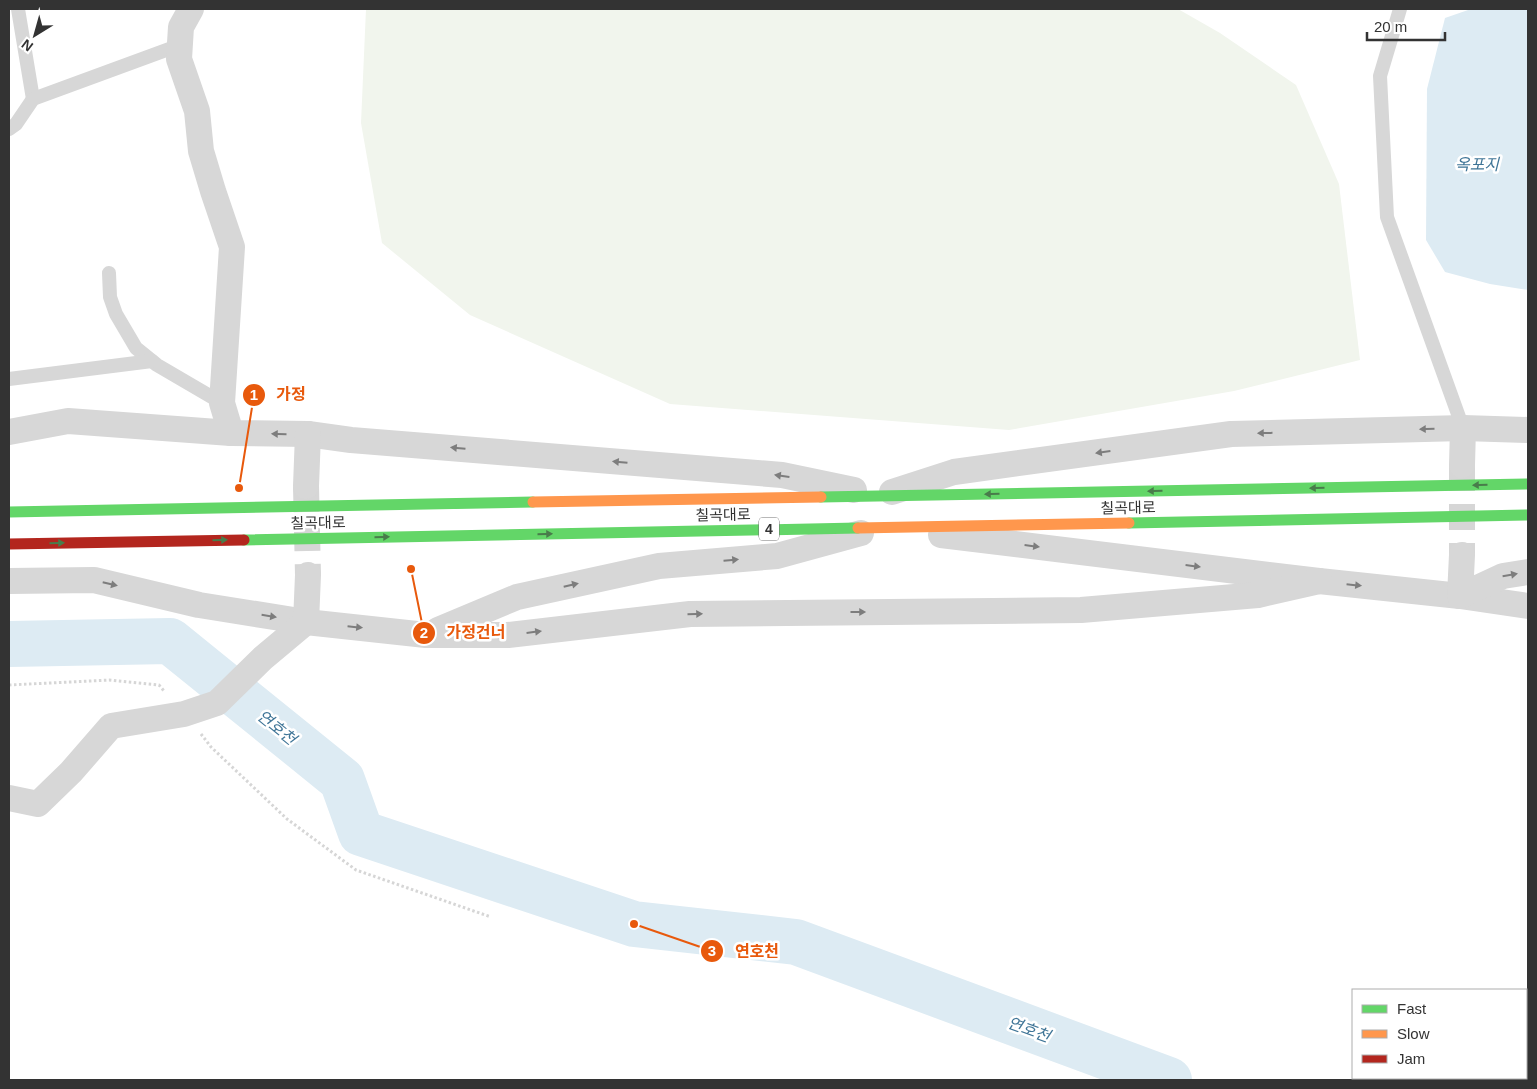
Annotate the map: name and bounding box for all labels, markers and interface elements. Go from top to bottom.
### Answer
north arrow [10,10,60,60]
scale bar [1367,10,1444,42]
text: 20 m [1374,18,1407,35]
text: N [18,36,36,55]
water label: 옥포지 [1455,156,1500,173]
callout: 가정 [242,379,316,410]
text: 1 [250,386,258,403]
text: 가정 [276,386,306,403]
one-way arrow [1419,425,1435,433]
one-way arrow [270,429,286,437]
one-way arrow [1256,429,1272,437]
one-way arrow [450,444,466,452]
one-way arrow [1095,448,1111,456]
one-way arrow [612,458,628,466]
one-way arrow [773,472,789,480]
one-way arrow [1471,481,1487,489]
one-way arrow [1309,484,1325,492]
one-way arrow [1146,487,1162,495]
one-way arrow [984,490,1000,498]
street label: 칠곡대로 [1100,499,1156,516]
street label: 칠곡대로 [695,506,751,523]
street label: 칠곡대로 [290,514,346,531]
road number: 4 [759,518,779,540]
one-way arrow [537,529,553,537]
one-way arrow [375,532,391,540]
one-way arrow [212,535,228,543]
one-way arrow [50,538,66,546]
one-way arrow [1024,542,1040,550]
one-way arrow [723,556,739,564]
one-way arrow [1185,562,1201,570]
one-way arrow [1502,571,1518,579]
one-way arrow [102,580,117,588]
one-way arrow [563,581,579,589]
one-way arrow [1347,581,1363,589]
one-way arrow [850,608,866,616]
one-way arrow [688,610,704,618]
one-way arrow [261,612,277,620]
callout: 가정건너 [412,617,516,648]
one-way arrow [347,623,363,631]
text: 2 [420,624,428,641]
text: 가정건너 [447,624,505,641]
one-way arrow [526,628,542,636]
water label: 연호천 [254,707,301,749]
callout: 연호천 [700,936,789,967]
text: 3 [708,942,716,959]
text: 연호천 [735,942,779,960]
legend [1352,989,1527,1079]
text: Fast [1397,1000,1427,1017]
water label: 연호천 [1005,1014,1055,1046]
text: Slow [1397,1025,1430,1042]
text: Jam [1397,1050,1425,1067]

